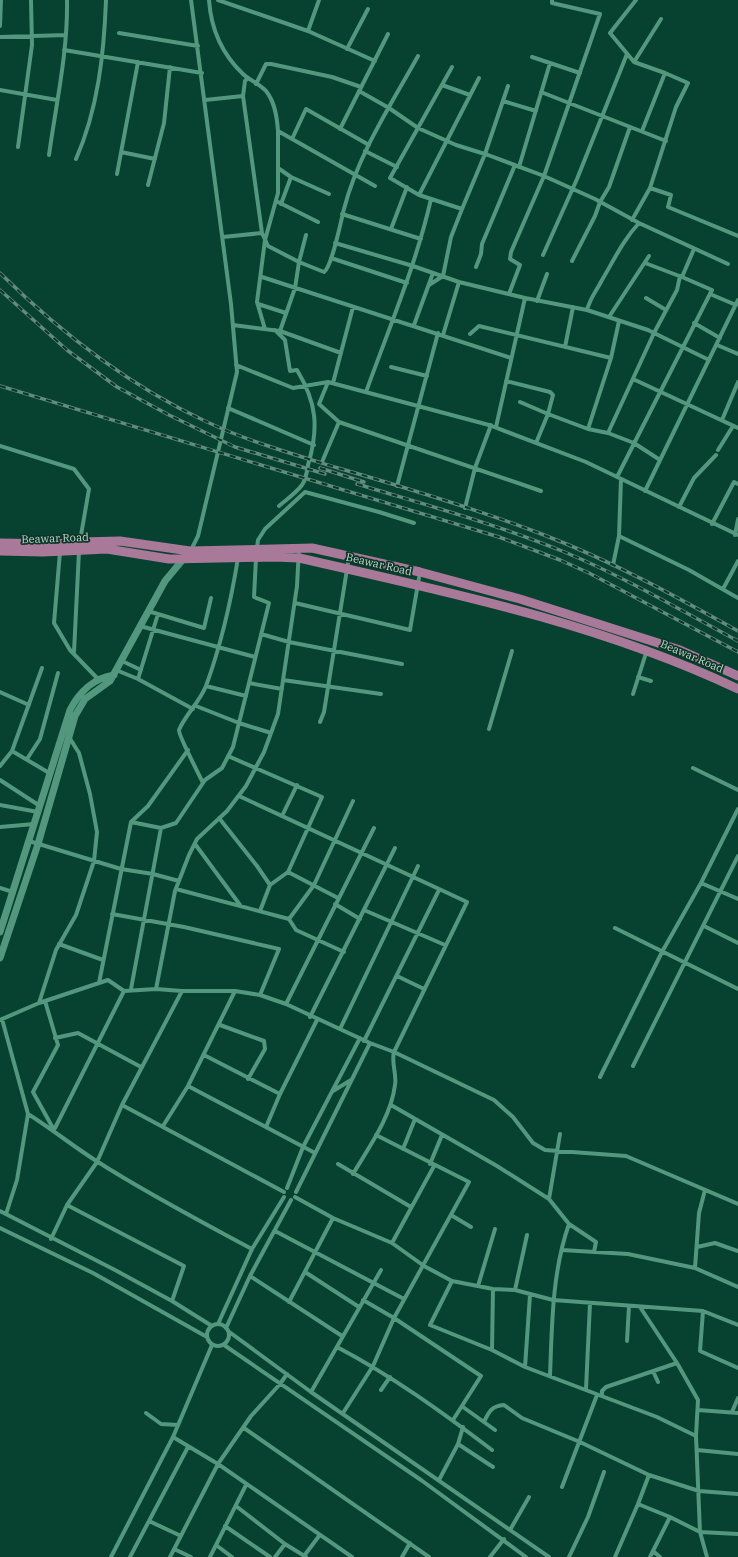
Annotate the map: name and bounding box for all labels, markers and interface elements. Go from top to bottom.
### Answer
street label: Beawar Road [21,530,89,546]
street label: Beawar Road [345,550,414,578]
street label: Beawar Road [658,636,726,676]

